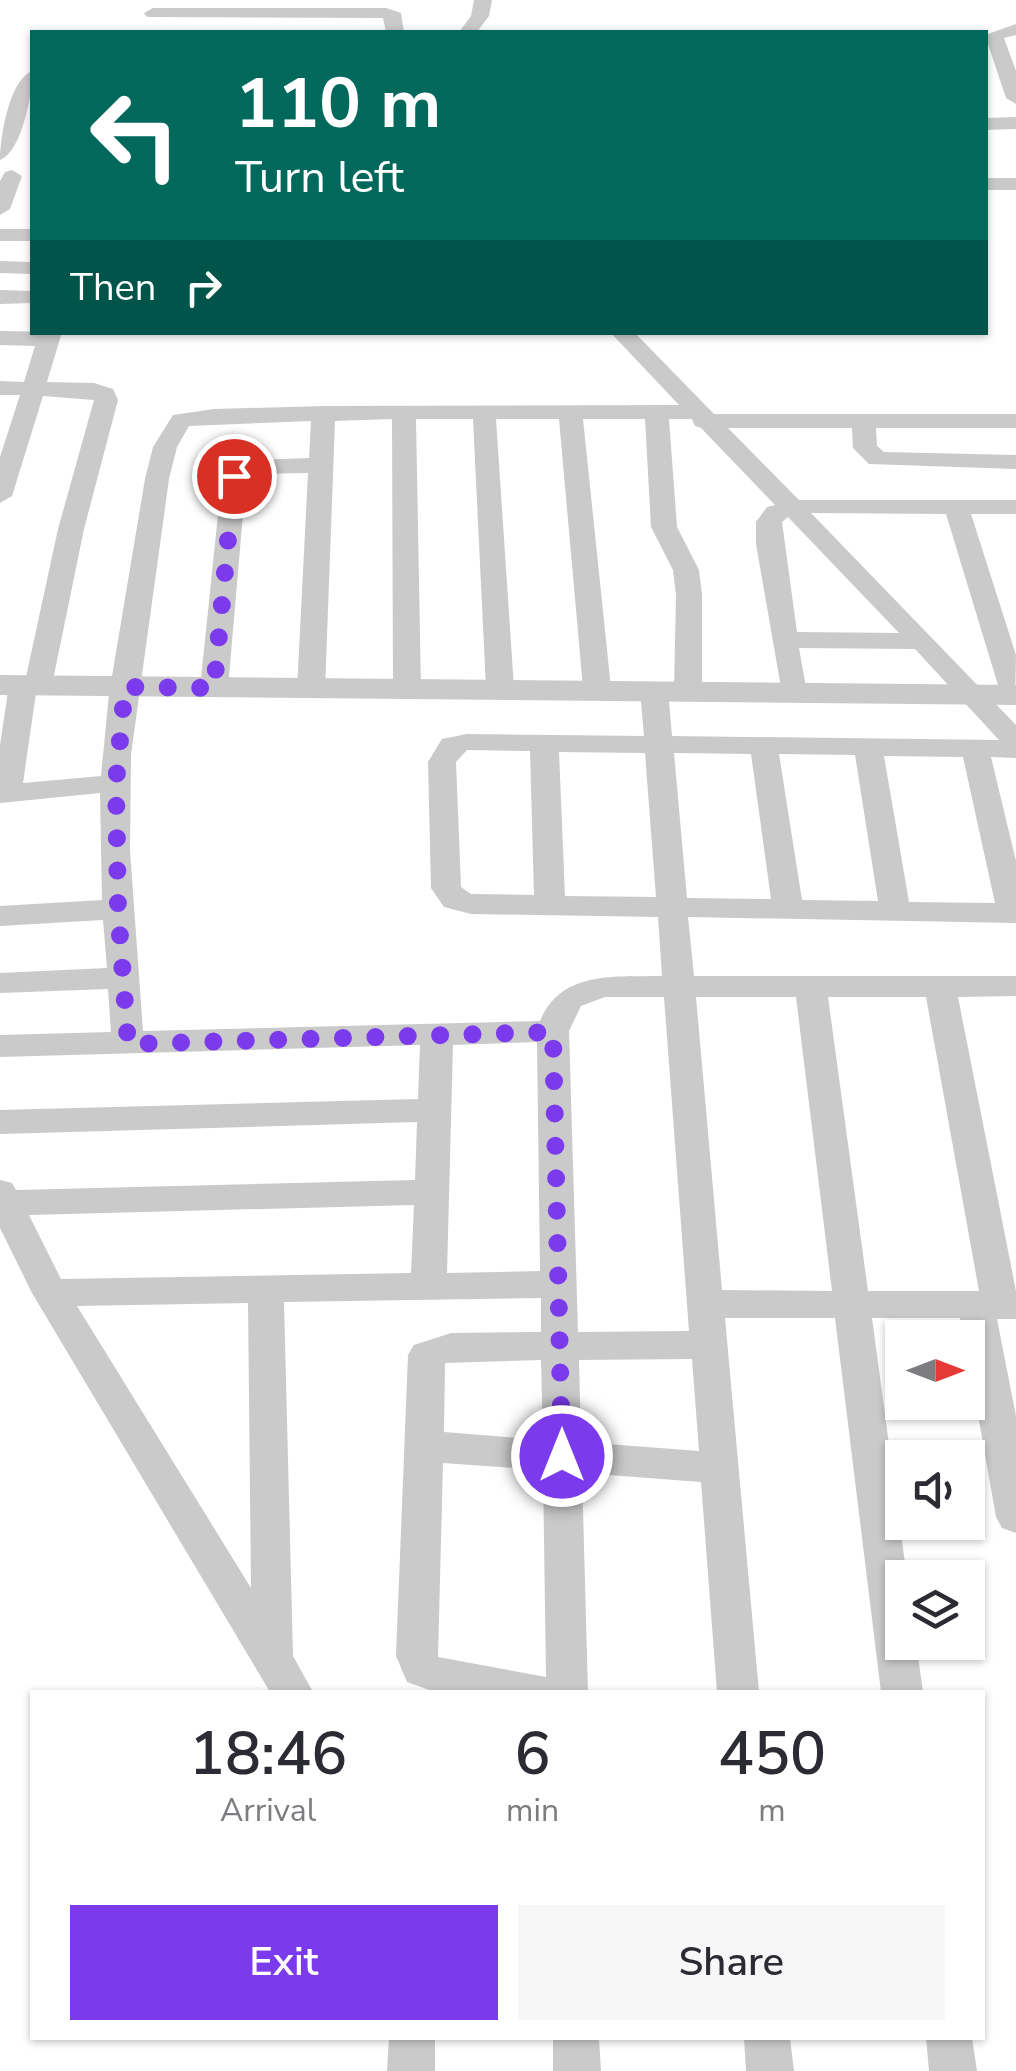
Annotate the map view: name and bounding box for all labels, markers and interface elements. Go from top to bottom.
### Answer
text: 110 m [235,56,441,152]
icon: left [70,70,200,200]
text: Turn left [235,147,404,208]
icon: right [176,260,231,315]
text: Then [70,262,156,313]
pin [192,434,277,519]
icon: arrive [207,449,262,504]
north arrow [885,1320,985,1420]
map controls [885,1320,985,1660]
position arrow [510,1404,614,1508]
button: sound [885,1440,985,1540]
button: layers [885,1560,985,1660]
text: 18:46 [189,1713,347,1795]
text: 6 [515,1713,551,1795]
text: 450 [718,1713,826,1795]
text: Arrival [220,1789,316,1832]
text: min [506,1789,559,1832]
text: m [758,1789,786,1832]
button: Exit [70,1905,498,2020]
button: Share [518,1905,945,2020]

